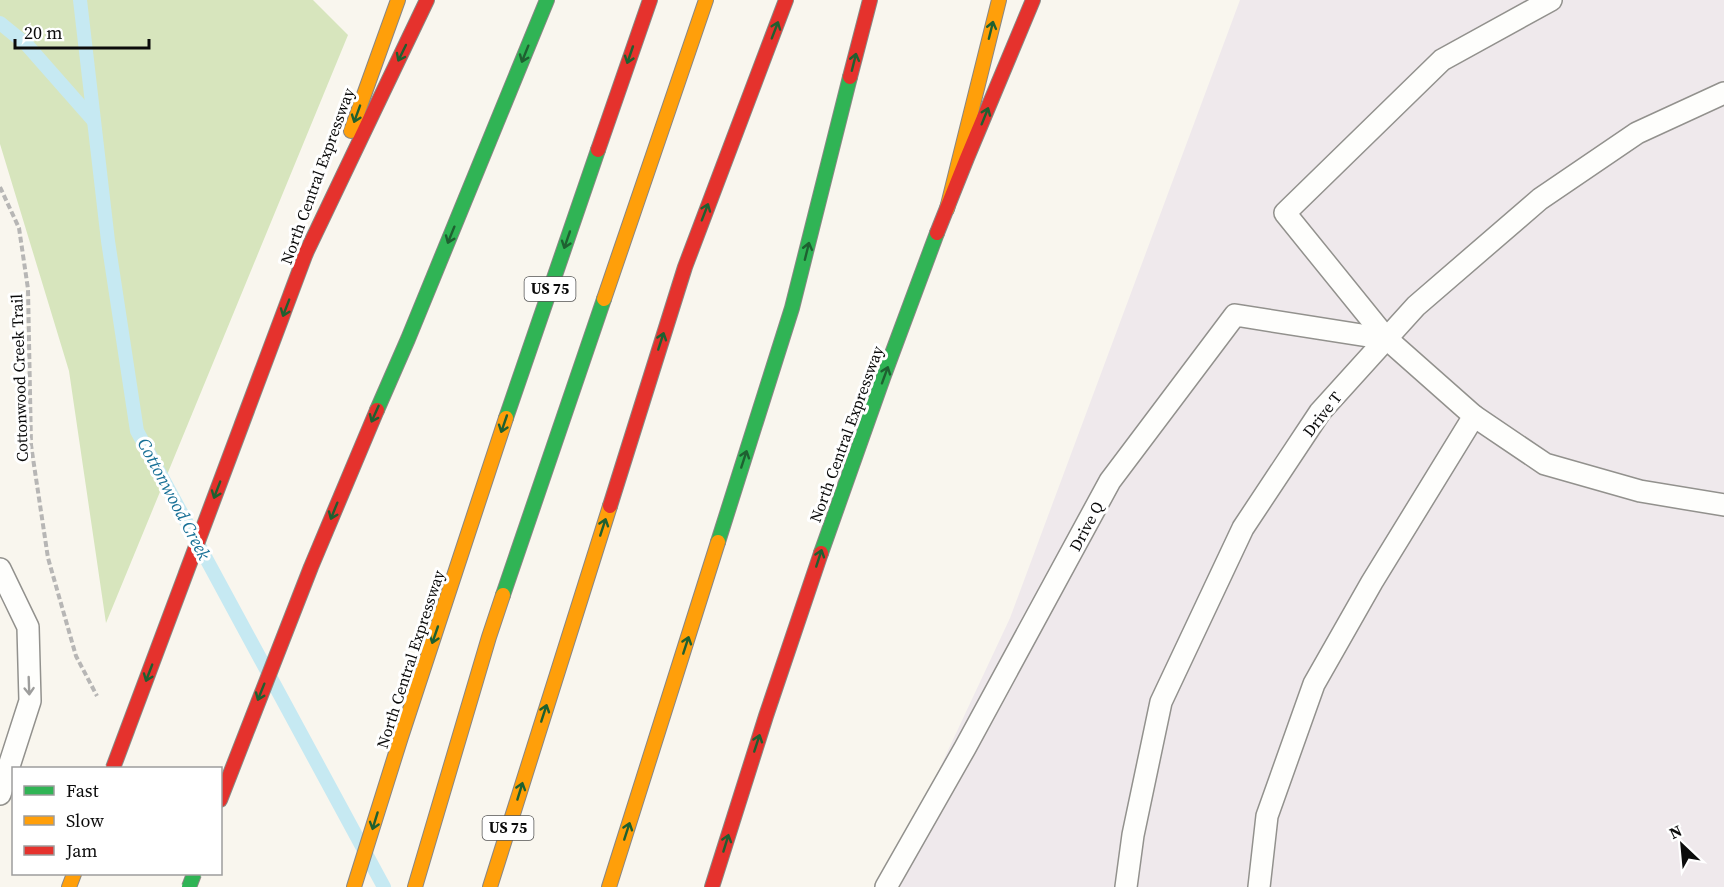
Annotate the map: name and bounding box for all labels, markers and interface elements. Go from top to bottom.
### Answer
scale bar [15,12,148,50]
text: 20 m [24,20,62,45]
one-way arrow [770,21,781,39]
one-way arrow [986,21,998,40]
one-way arrow [396,43,408,61]
one-way arrow [519,44,530,63]
one-way arrow [624,45,635,64]
one-way arrow [849,53,861,72]
street label: North Central Expressway [275,84,359,267]
one-way arrow [350,104,361,123]
one-way arrow [980,107,991,126]
one-way arrow [701,203,712,222]
one-way arrow [445,225,456,243]
one-way arrow [560,230,571,249]
one-way arrow [801,242,813,261]
road number: US 75 [524,277,576,301]
street label: Cottonwood Creek Trail [5,293,33,462]
one-way arrow [279,298,290,317]
one-way arrow [657,332,668,351]
street label: North Central Expressway [804,342,888,525]
one-way arrow [880,366,891,385]
street label: Drive T [1297,387,1347,441]
one-way arrow [369,405,380,423]
one-way arrow [498,414,509,433]
water label: Cottonwood Creek [132,433,217,565]
one-way arrow [740,450,751,469]
one-way arrow [211,481,222,499]
street label: Drive Q [1064,497,1108,555]
one-way arrow [328,501,339,519]
one-way arrow [598,518,609,537]
one-way arrow [814,549,825,568]
street label: North Central Expressway [371,566,449,751]
one-way arrow [429,625,440,644]
one-way arrow [681,636,692,655]
one-way arrow [143,663,154,682]
one-way arrow [23,675,35,695]
one-way arrow [255,682,266,700]
one-way arrow [539,704,550,723]
one-way arrow [753,734,764,753]
legend [12,767,222,875]
text: Fast [66,778,99,803]
one-way arrow [515,782,526,801]
text: Slow [66,808,104,833]
one-way arrow [369,811,380,830]
north arrow [1652,815,1712,875]
road number: US 75 [482,816,534,840]
text: N [1665,819,1686,844]
one-way arrow [622,822,633,841]
one-way arrow [721,834,732,853]
text: Jam [65,838,98,863]

